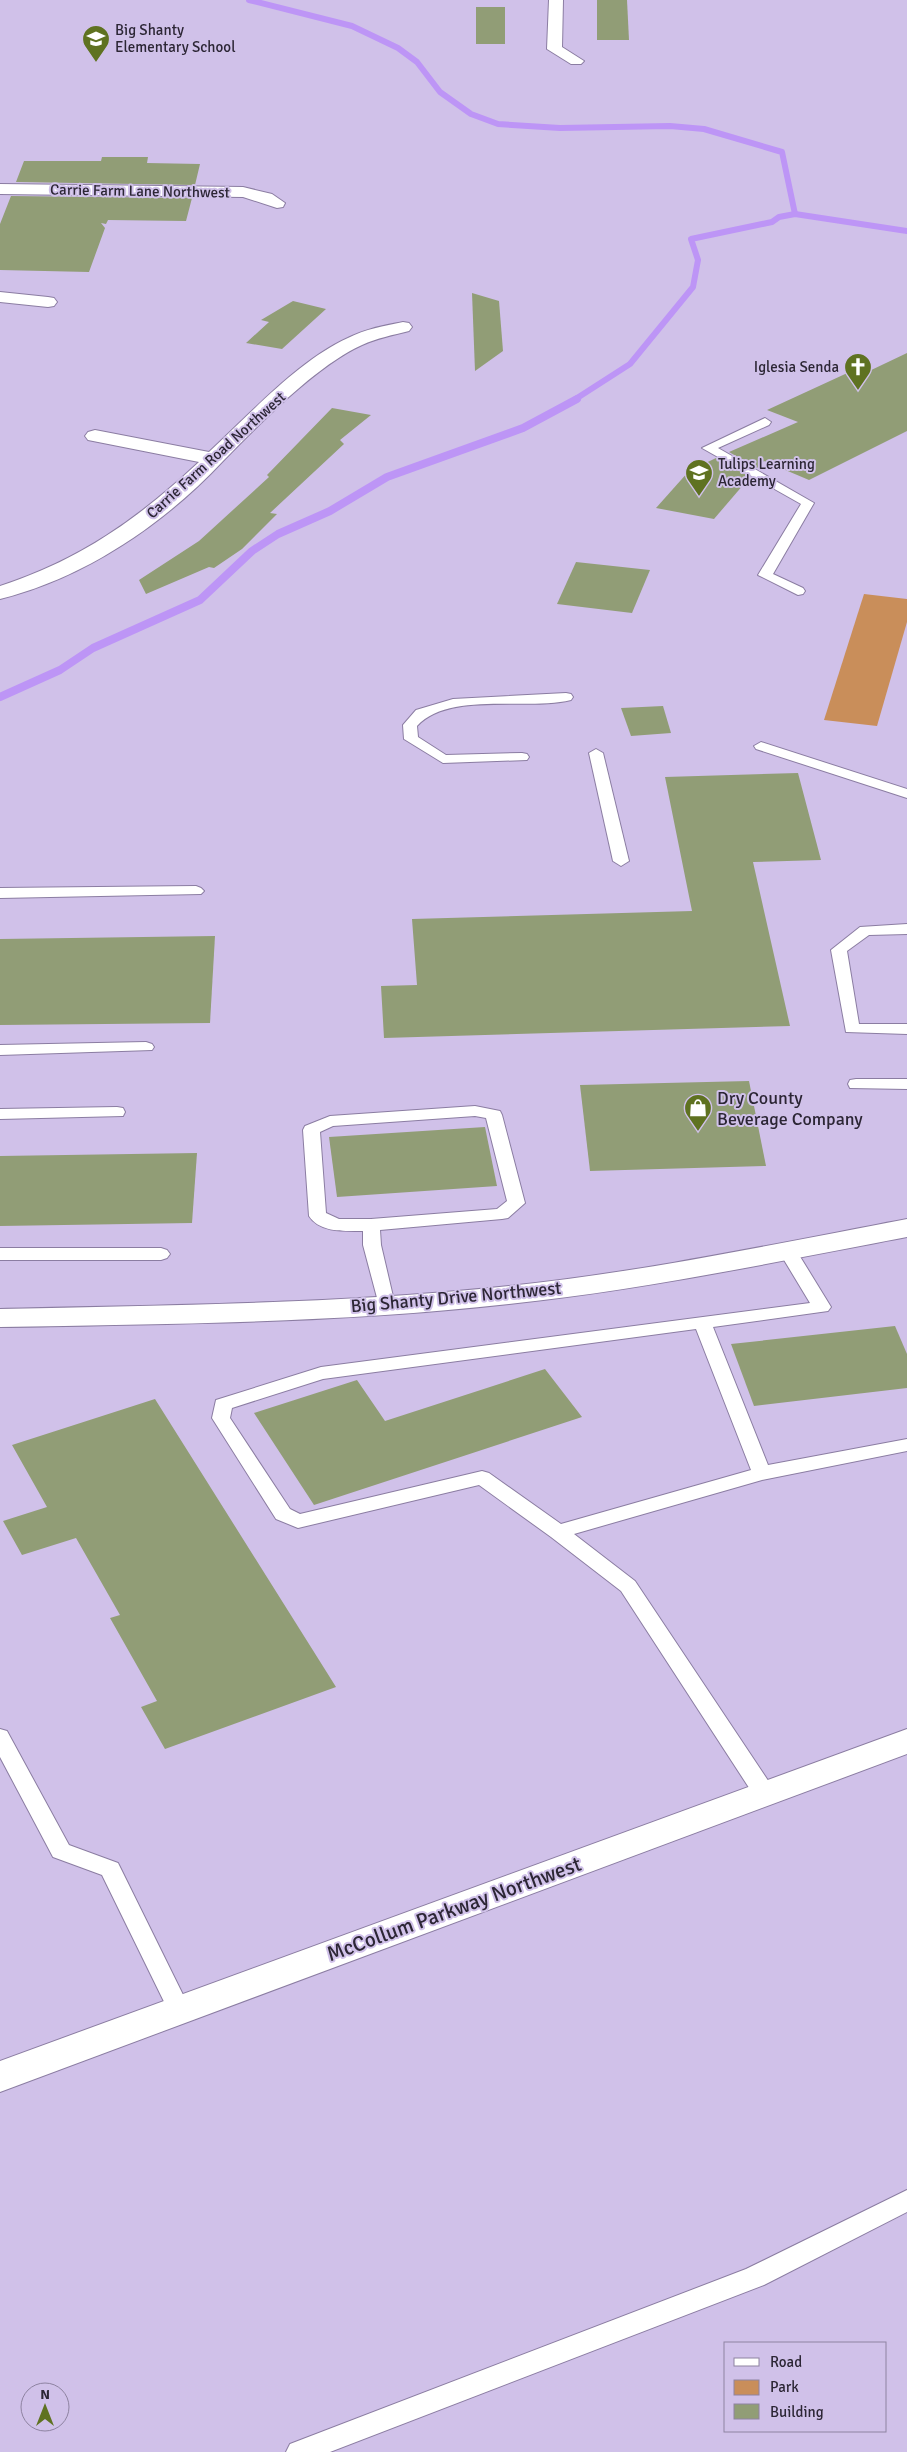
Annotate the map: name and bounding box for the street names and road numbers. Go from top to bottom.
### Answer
street label: Carrie Farm Lane Northwest [50,180,230,202]
street label: Carrie Farm Road Northwest [143,388,289,522]
street label: Big Shanty Drive Northwest [350,1277,562,1317]
street label: McCollum Parkway Northwest [323,1851,585,1967]

